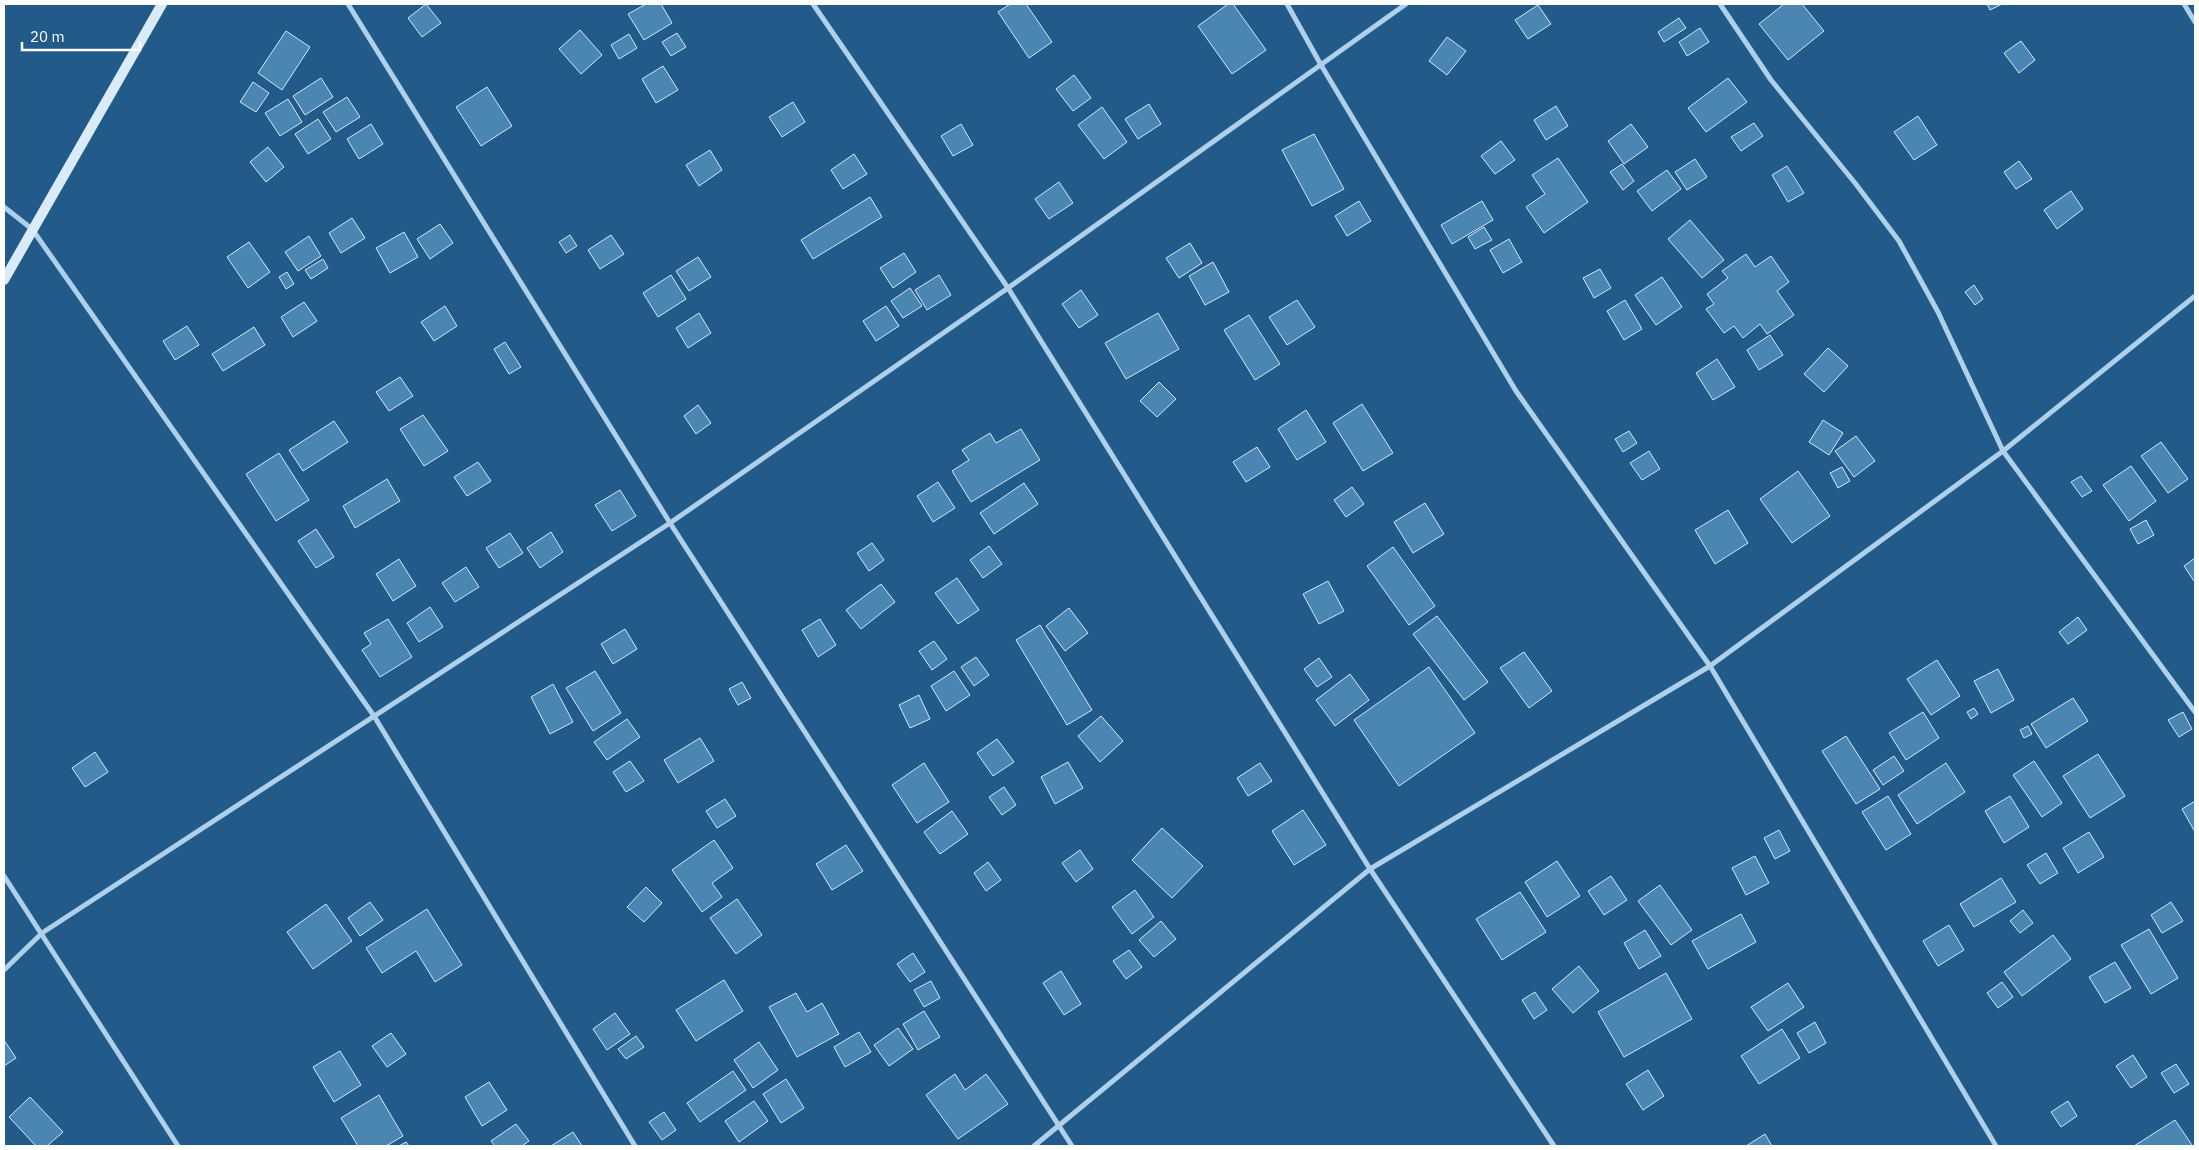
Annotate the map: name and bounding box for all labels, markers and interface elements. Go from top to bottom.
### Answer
scale bar [22,20,140,52]
text: 20 m [30,27,65,46]

